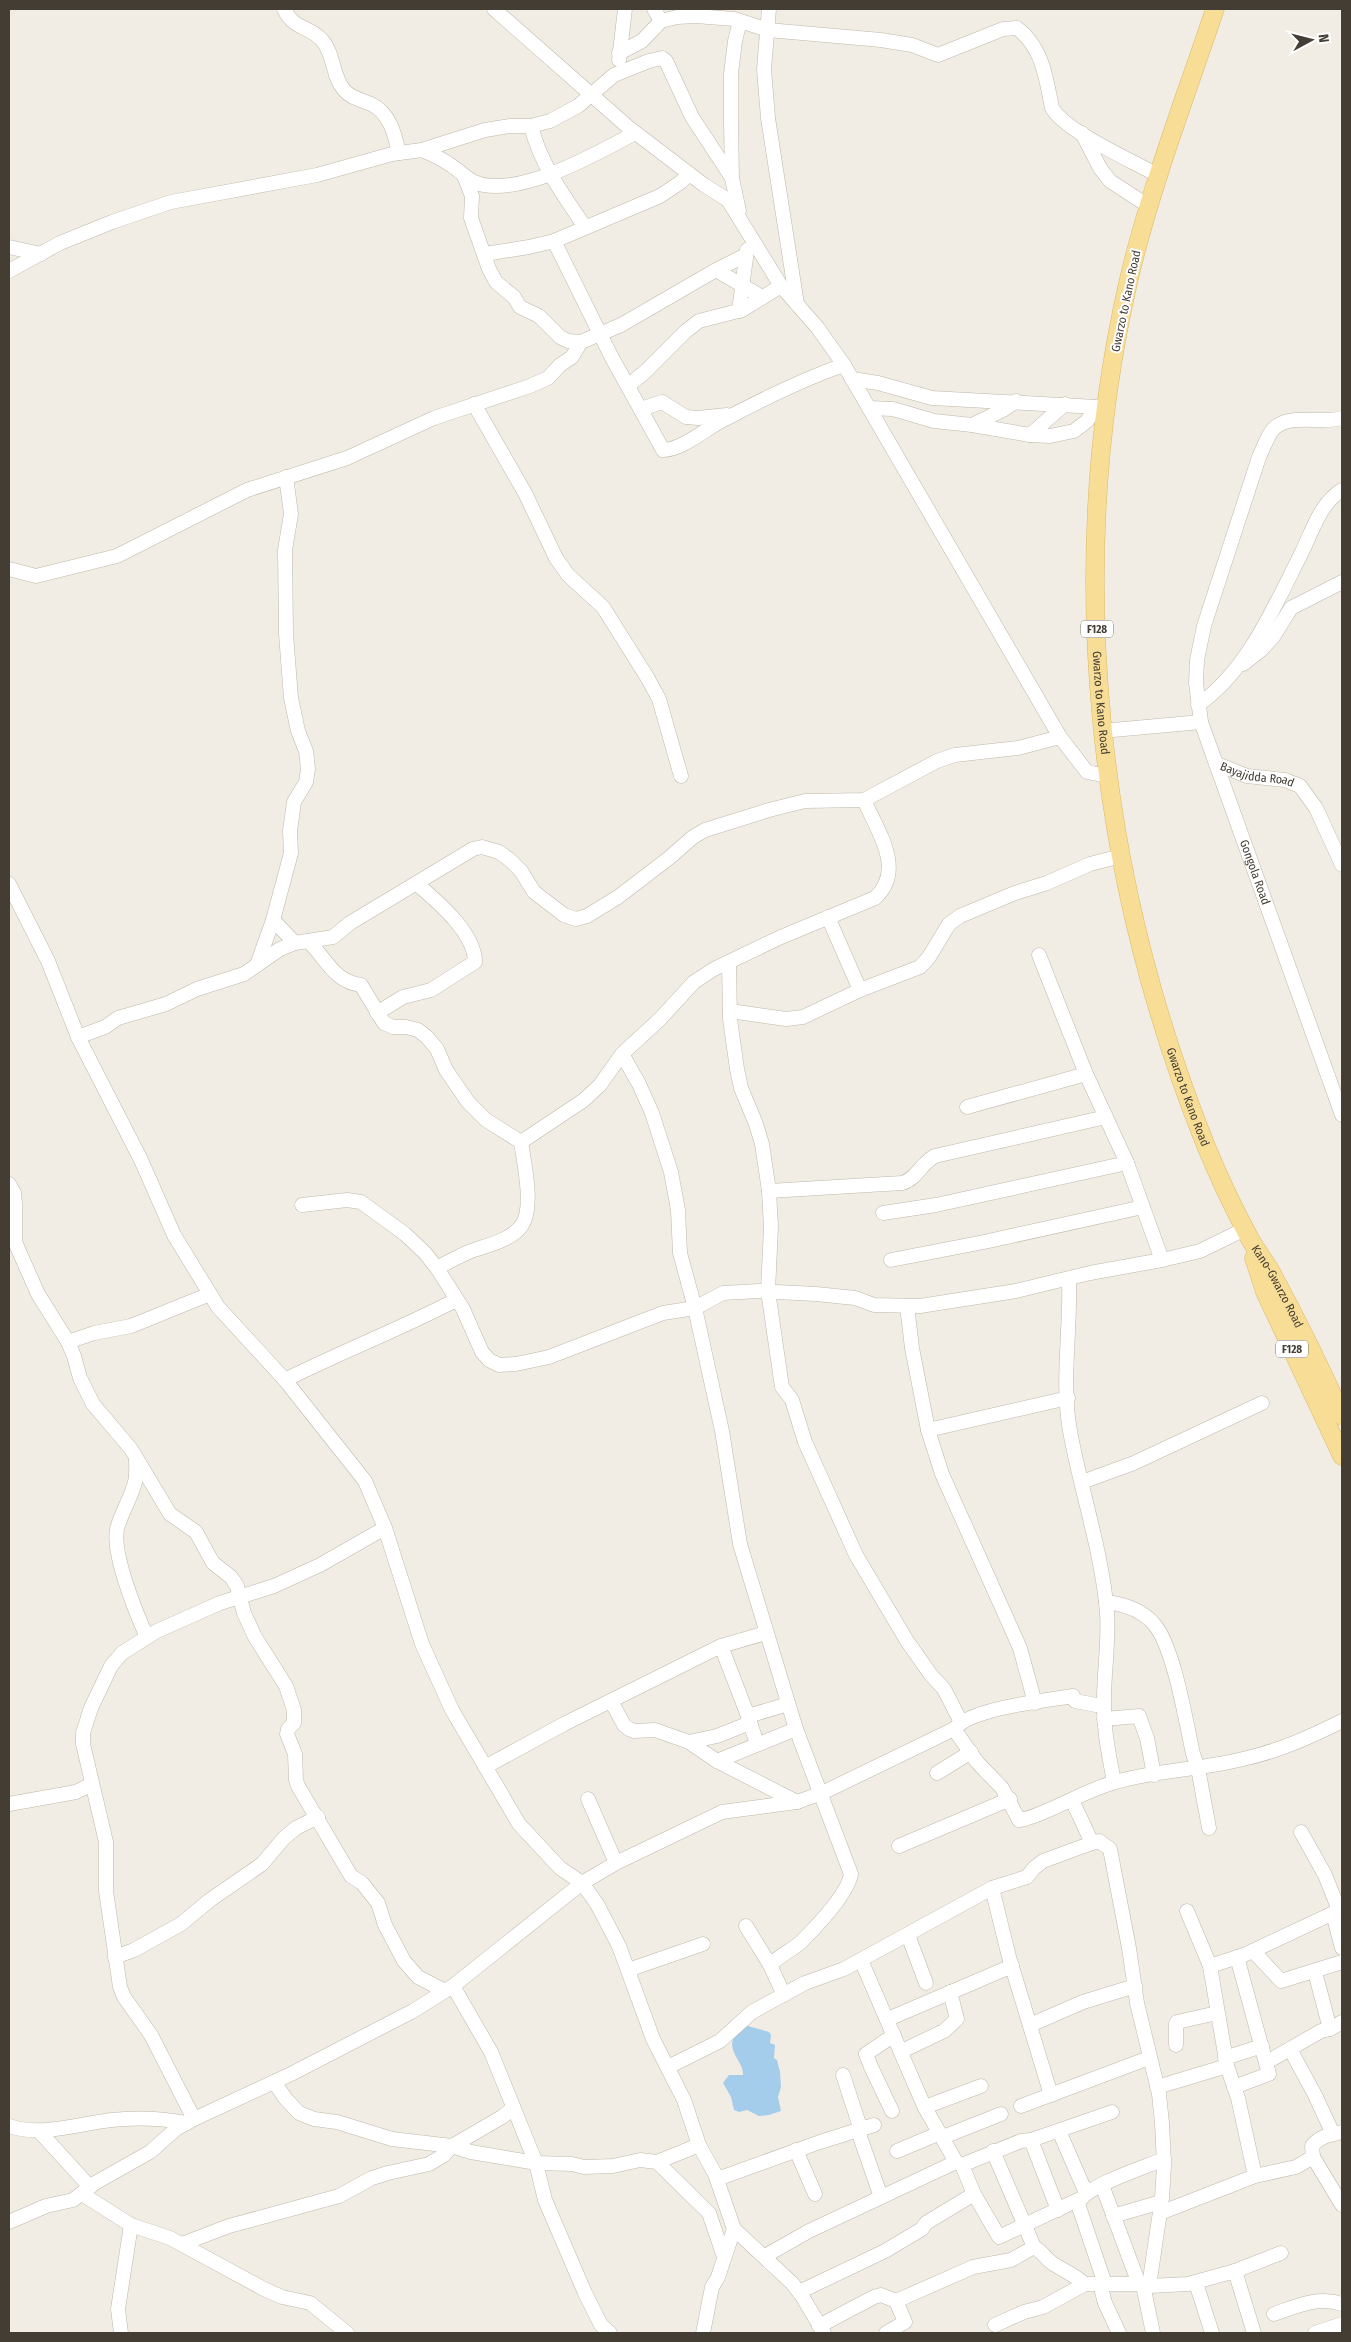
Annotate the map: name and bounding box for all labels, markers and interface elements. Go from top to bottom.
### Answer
north arrow [1286,15,1336,65]
text: N [1314,33,1332,44]
street label: Gwarzo to Kano Road [1108,249,1144,353]
road number: F128 [1081,620,1113,638]
street label: Gwarzo to Kano Road [1090,651,1112,755]
street label: Bayajidda Road [1218,759,1296,790]
street label: Gongola Road [1237,838,1273,907]
street label: Gwarzo to Kano Road [1164,1046,1212,1148]
street label: Kano-Gwarzo Road [1248,1243,1306,1330]
road number: F128 [1276,1340,1308,1358]

